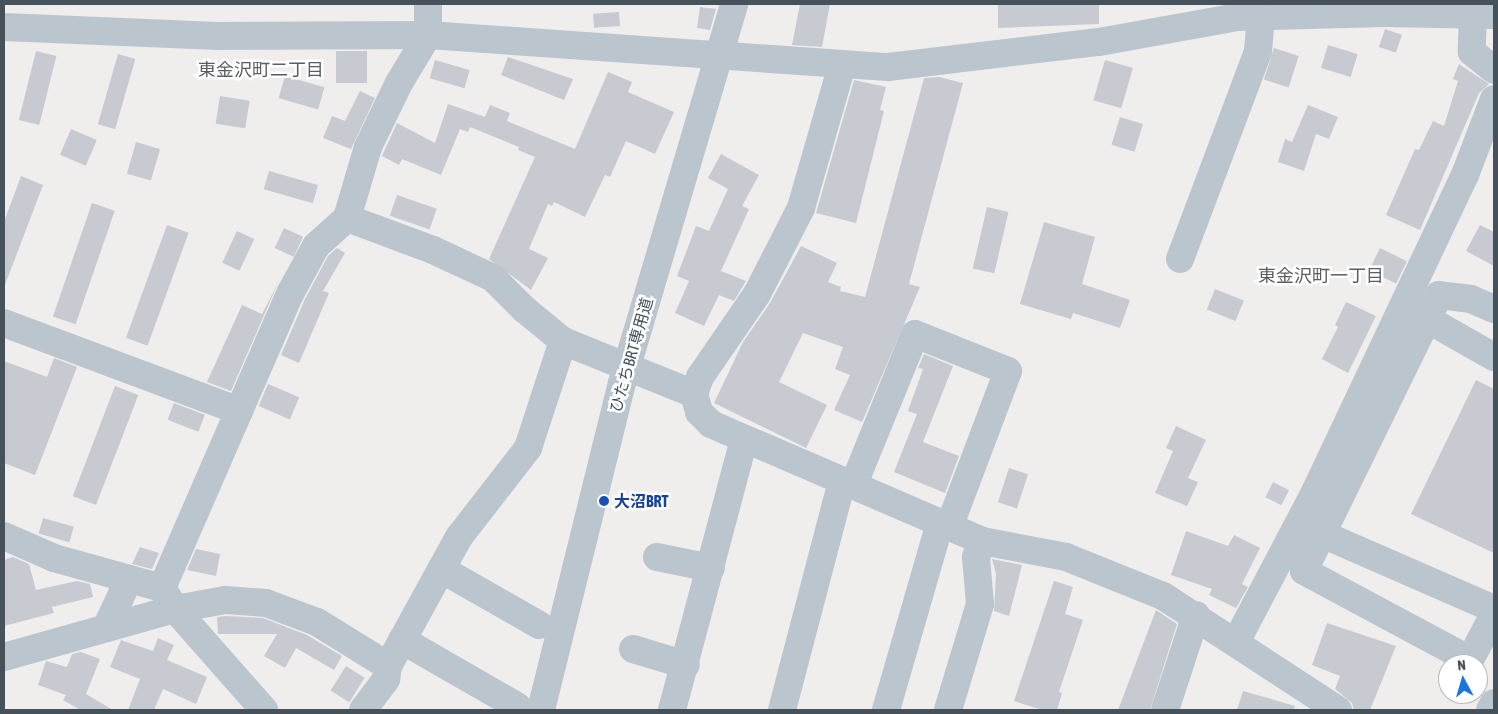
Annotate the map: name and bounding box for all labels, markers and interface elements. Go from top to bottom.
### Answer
district label: 東金沢町二丁目 [198,59,324,81]
district label: 東金沢町一丁目 [1258,265,1384,287]
street label: ひたちBRT専用道 [605,295,657,415]
place label: 大沼BRT [614,491,669,511]
marker: 大沼BRT [598,495,610,507]
north arrow [1438,654,1488,704]
text: N [1457,657,1466,673]

